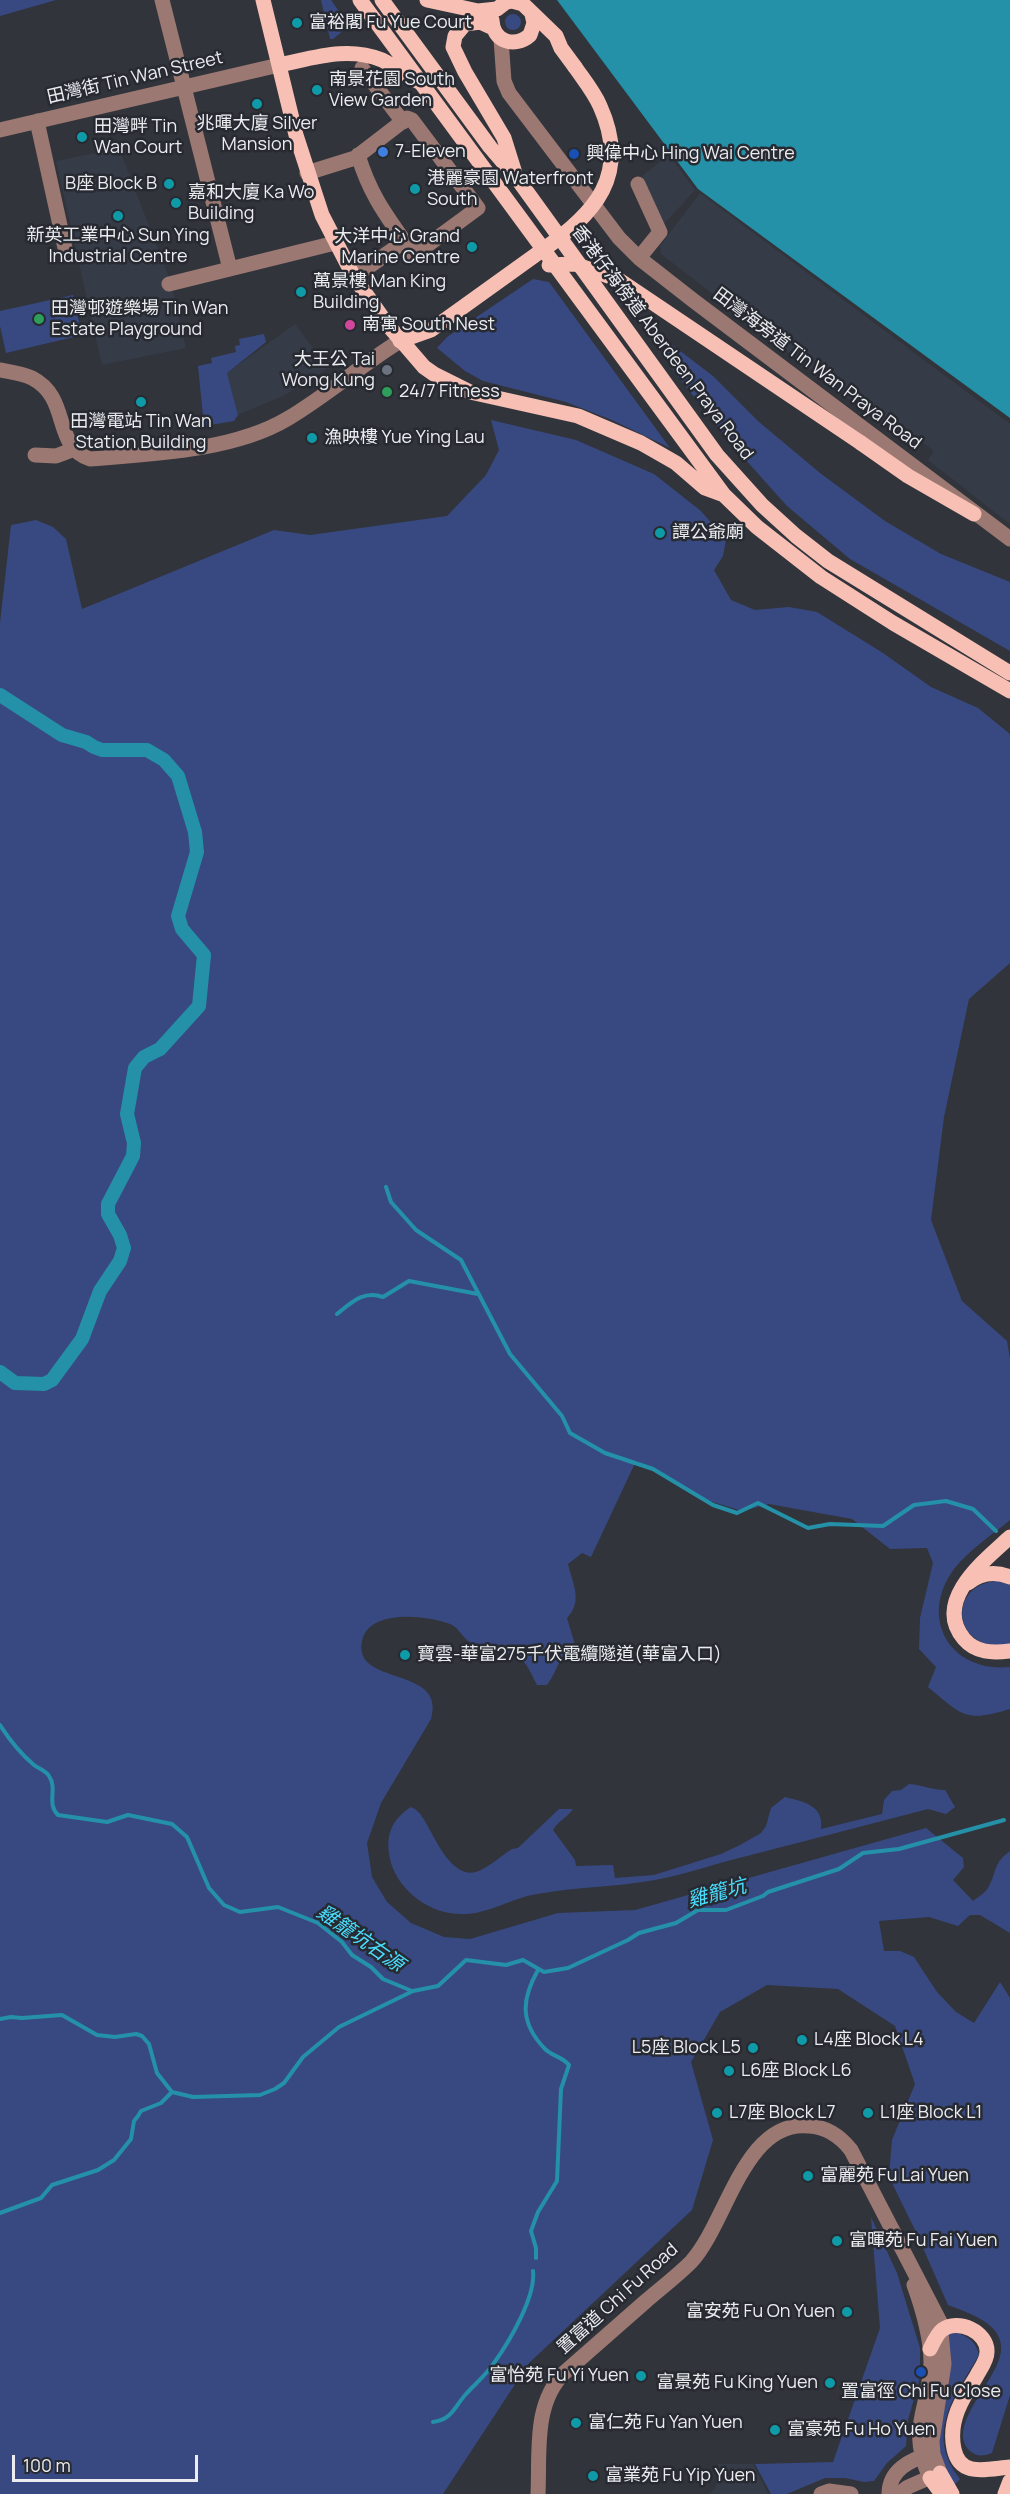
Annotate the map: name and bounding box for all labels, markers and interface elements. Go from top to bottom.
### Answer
place label: 富裕閣 Fu Yue Court [309,12,472,34]
marker: 富裕閣 Fu Yue Court [290,16,304,30]
street label: 田灣街 Tin Wan Street [45,47,225,109]
place label: 南景花園 South View Garden [329,69,455,112]
marker: 南景花園 South View Garden [310,83,324,97]
marker: 兆暉大廈 Silver Mansion [250,97,264,111]
place label: 兆暉大廈 Silver Mansion [197,113,317,156]
place label: 田灣畔 Tin Wan Court [94,116,182,158]
marker: 田灣畔 Tin Wan Court [75,130,89,144]
place label: 7-Eleven [395,141,466,163]
place label: 興偉中心 Hing Wai Centre [586,143,795,165]
marker: 7-Eleven [376,145,390,159]
marker: 興偉中心 Hing Wai Centre [567,147,581,161]
place label: 港麗豪園 Waterfront South [427,168,594,210]
place label: B座 Block B [65,173,157,195]
marker: B座 Block B [162,177,176,191]
place label: 嘉和大廈 Ka Wo Building [188,182,314,224]
marker: 港麗豪園 Waterfront South [408,182,422,196]
marker: 嘉和大廈 Ka Wo Building [169,196,183,210]
marker: 新英工業中心 Sun Ying Industrial Centre [111,209,125,223]
street label: 香港仔海傍道 Aberdeen Praya Road [567,221,757,465]
place label: 新英工業中心 Sun Ying Industrial Centre [26,225,210,268]
place label: 大洋中心 Grand Marine Centre [334,226,460,268]
marker: 大洋中心 Grand Marine Centre [465,240,479,254]
place label: 萬景樓 Man King Building [313,271,446,314]
street label: 田灣海旁道 Tin Wan Praya Road [709,284,925,454]
marker: 萬景樓 Man King Building [294,285,308,299]
place label: 田灣邨遊樂場 Tin Wan Estate Playground [51,298,229,340]
marker: 田灣邨遊樂場 Tin Wan Estate Playground [32,312,46,326]
place label: 南寓 South Nest [362,314,495,336]
marker: 南寓 South Nest [343,318,357,332]
place label: 大王公 Tai Wong Kung [282,349,375,392]
marker: 大王公 Tai Wong Kung [380,363,394,377]
place label: 24/7 Fitness [399,381,500,403]
marker: 24/7 Fitness [380,385,394,399]
marker: 田灣電站 Tin Wan Station Building [134,395,148,409]
place label: 田灣電站 Tin Wan Station Building [70,411,212,454]
place label: 漁映樓 Yue Ying Lau [324,427,485,449]
marker: 漁映樓 Yue Ying Lau [305,431,319,445]
place label: 譚公爺廟 [672,522,744,544]
marker: 譚公爺廟 [653,526,667,540]
place label: 寶雲-華富275千伏電纜隧道(華富入口) [417,1644,722,1666]
marker: 寶雲-華富275千伏電纜隧道(華富入口) [398,1648,412,1662]
water label: 雞籠坑 [685,1875,749,1913]
water label: 雞籠坑右源 [312,1900,408,1978]
place label: L4座 Block L4 [814,2029,924,2051]
marker: L4座 Block L4 [795,2033,809,2047]
place label: L5座 Block L5 [632,2037,741,2059]
marker: L5座 Block L5 [746,2041,760,2055]
place label: L6座 Block L6 [741,2060,852,2082]
marker: L6座 Block L6 [722,2064,736,2078]
place label: L7座 Block L7 [729,2102,835,2124]
place label: L1座 Block L1 [880,2102,982,2124]
marker: L7座 Block L7 [710,2106,724,2120]
marker: L1座 Block L1 [861,2106,875,2120]
place label: 富麗苑 Fu Lai Yuen [820,2165,969,2187]
marker: 富麗苑 Fu Lai Yuen [801,2169,815,2183]
place label: 富暉苑 Fu Fai Yuen [849,2230,997,2252]
marker: 富暉苑 Fu Fai Yuen [830,2234,844,2248]
street label: 置富道 Chi Fu Road [553,2239,683,2359]
place label: 富安苑 Fu On Yuen [686,2301,835,2323]
marker: 富安苑 Fu On Yuen [840,2305,854,2319]
place label: 富怡苑 Fu Yi Yuen [489,2365,629,2387]
marker: 置富徑 Chi Fu Close [914,2365,928,2379]
marker: 富怡苑 Fu Yi Yuen [634,2369,648,2383]
place label: 富景苑 Fu King Yuen [656,2372,818,2394]
marker: 富景苑 Fu King Yuen [823,2376,837,2390]
place label: 置富徑 Chi Fu Close [841,2381,1001,2403]
place label: 富仁苑 Fu Yan Yuen [588,2412,743,2434]
marker: 富仁苑 Fu Yan Yuen [569,2416,583,2430]
place label: 富豪苑 Fu Ho Yuen [787,2419,935,2441]
marker: 富豪苑 Fu Ho Yuen [768,2423,782,2437]
scale bar [15,2443,201,2481]
text: 100 m [23,2453,71,2477]
place label: 富業苑 Fu Yip Yuen [605,2465,755,2487]
marker: 富業苑 Fu Yip Yuen [586,2469,600,2483]

